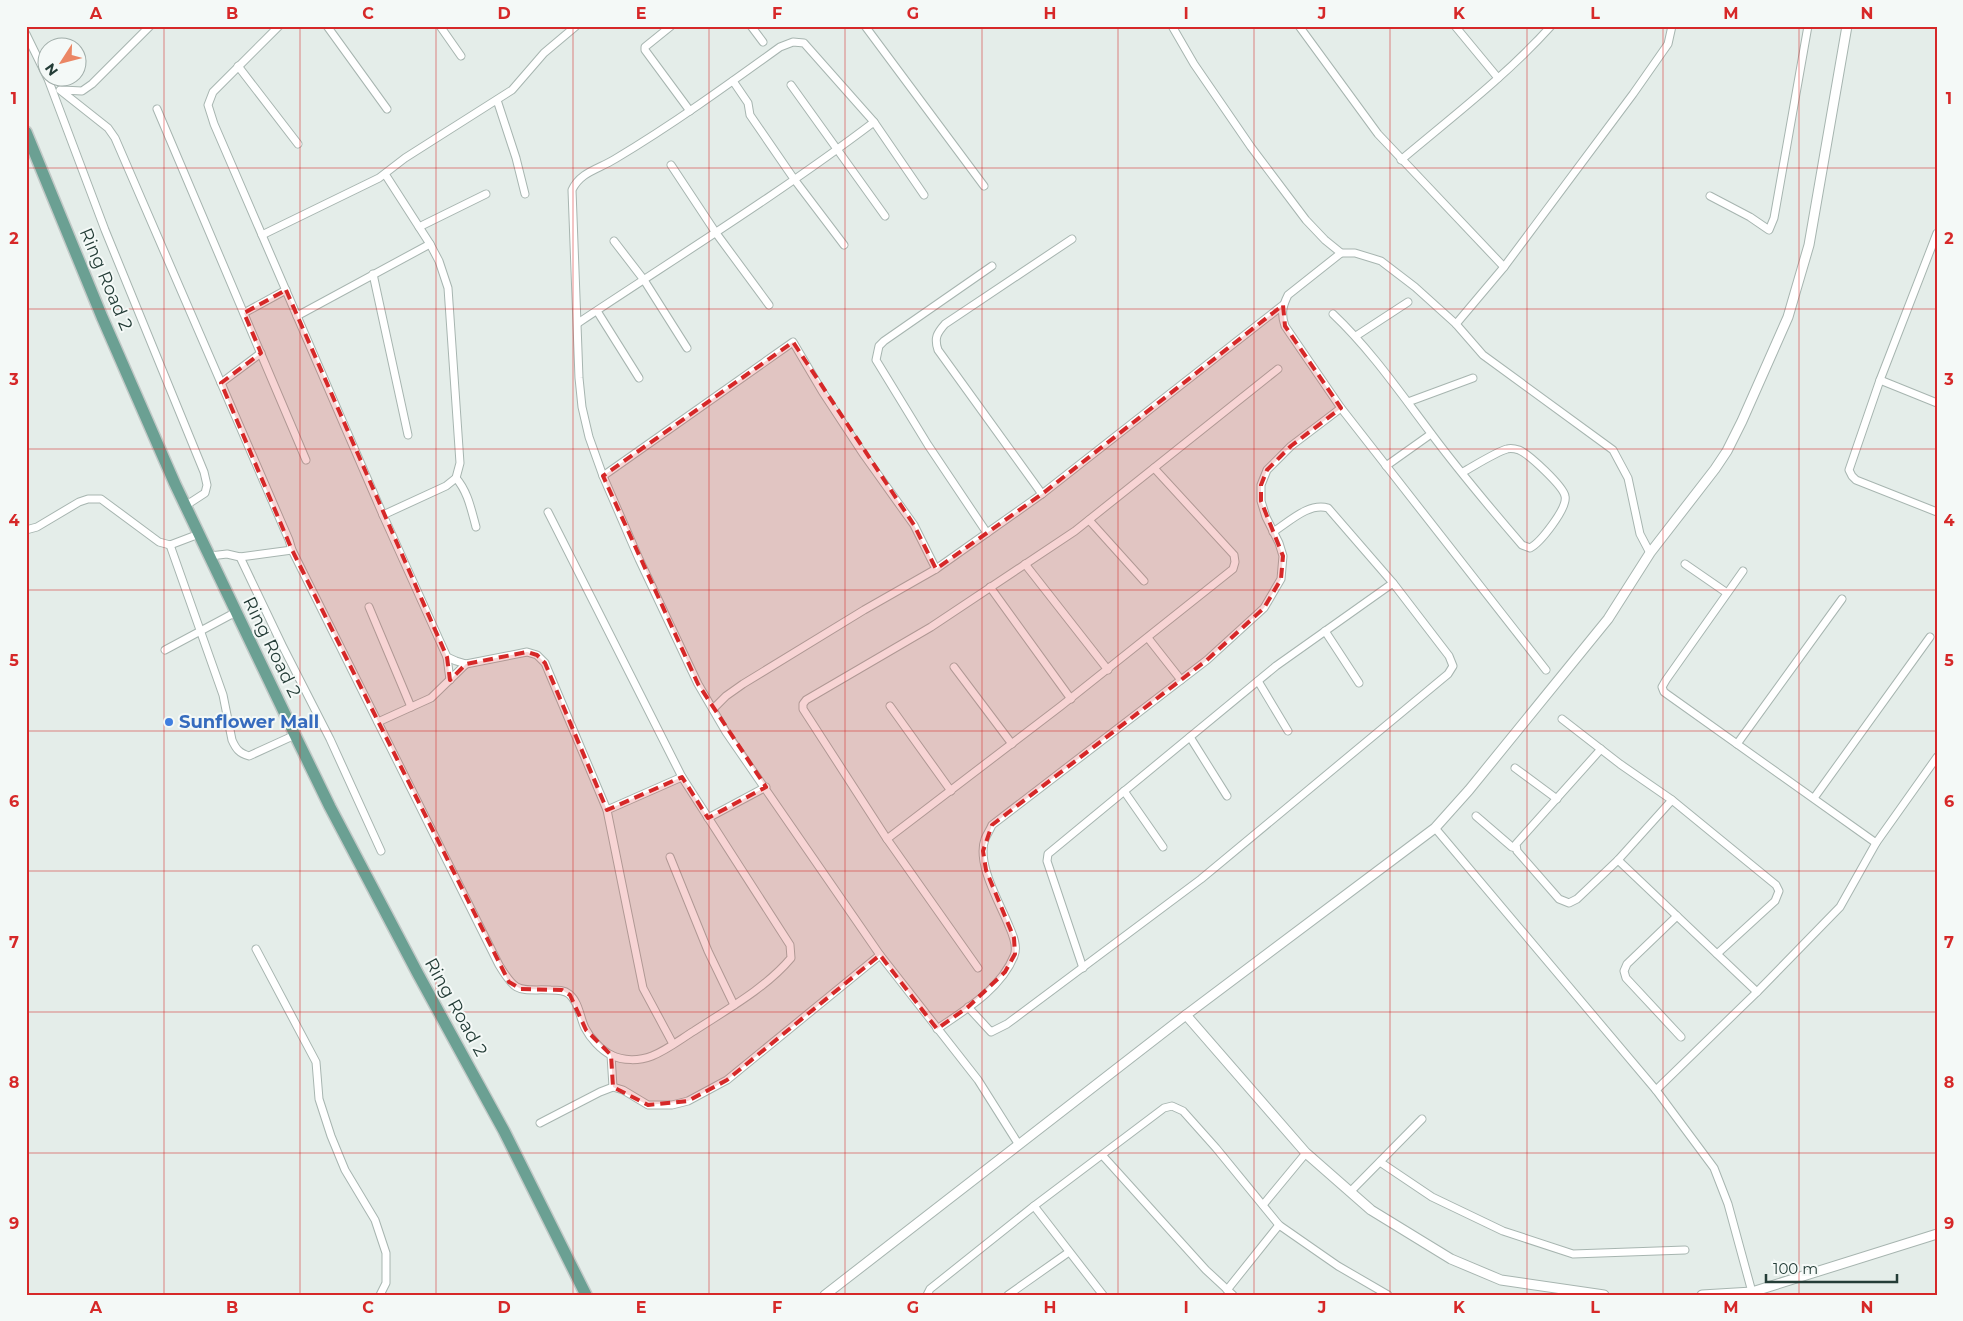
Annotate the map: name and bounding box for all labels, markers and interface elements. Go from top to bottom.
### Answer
text: A [89,4,103,23]
text: B [226,4,238,23]
text: C [362,4,374,23]
text: D [497,4,511,23]
text: E [636,4,646,23]
text: F [772,4,782,23]
text: G [907,4,919,23]
text: H [1044,4,1056,23]
text: I [1183,4,1189,23]
text: J [1317,4,1326,23]
text: K [1453,4,1466,23]
text: L [1590,4,1600,23]
text: M [1723,4,1739,23]
text: N [1861,4,1873,23]
north arrow [38,38,88,88]
text: N [41,60,62,80]
text: 1 [11,89,17,108]
text: 1 [1946,89,1952,108]
street label: Ring Road 2 [75,224,137,334]
text: 2 [9,229,19,248]
text: 2 [1944,229,1954,248]
text: 3 [8,370,19,389]
text: 3 [1943,370,1954,389]
text: 4 [8,511,20,530]
text: 4 [1943,511,1955,530]
street label: Ring Road 2 [238,593,306,701]
text: 5 [9,651,19,670]
text: 5 [1944,651,1954,670]
place label: Sunflower Mall [179,711,319,733]
marker: Sunflower Mall [163,716,175,728]
text: 6 [9,792,19,811]
text: 6 [1944,792,1954,811]
text: 7 [9,933,19,952]
text: 7 [1944,933,1954,952]
street label: Ring Road 2 [420,954,492,1060]
text: 8 [9,1073,19,1092]
text: 8 [1944,1073,1954,1092]
text: 9 [9,1214,19,1233]
text: 9 [1944,1214,1954,1233]
scale bar [1766,1251,1897,1283]
text: 100 m [1773,1259,1818,1278]
text: A [89,1298,103,1317]
text: B [226,1298,238,1317]
text: C [362,1298,374,1317]
text: D [497,1298,511,1317]
text: E [636,1298,646,1317]
text: F [772,1298,782,1317]
text: G [907,1298,919,1317]
text: H [1044,1298,1056,1317]
text: I [1183,1298,1189,1317]
text: J [1317,1298,1326,1317]
text: K [1453,1298,1466,1317]
text: L [1590,1298,1600,1317]
text: M [1723,1298,1739,1317]
text: N [1861,1298,1873,1317]

